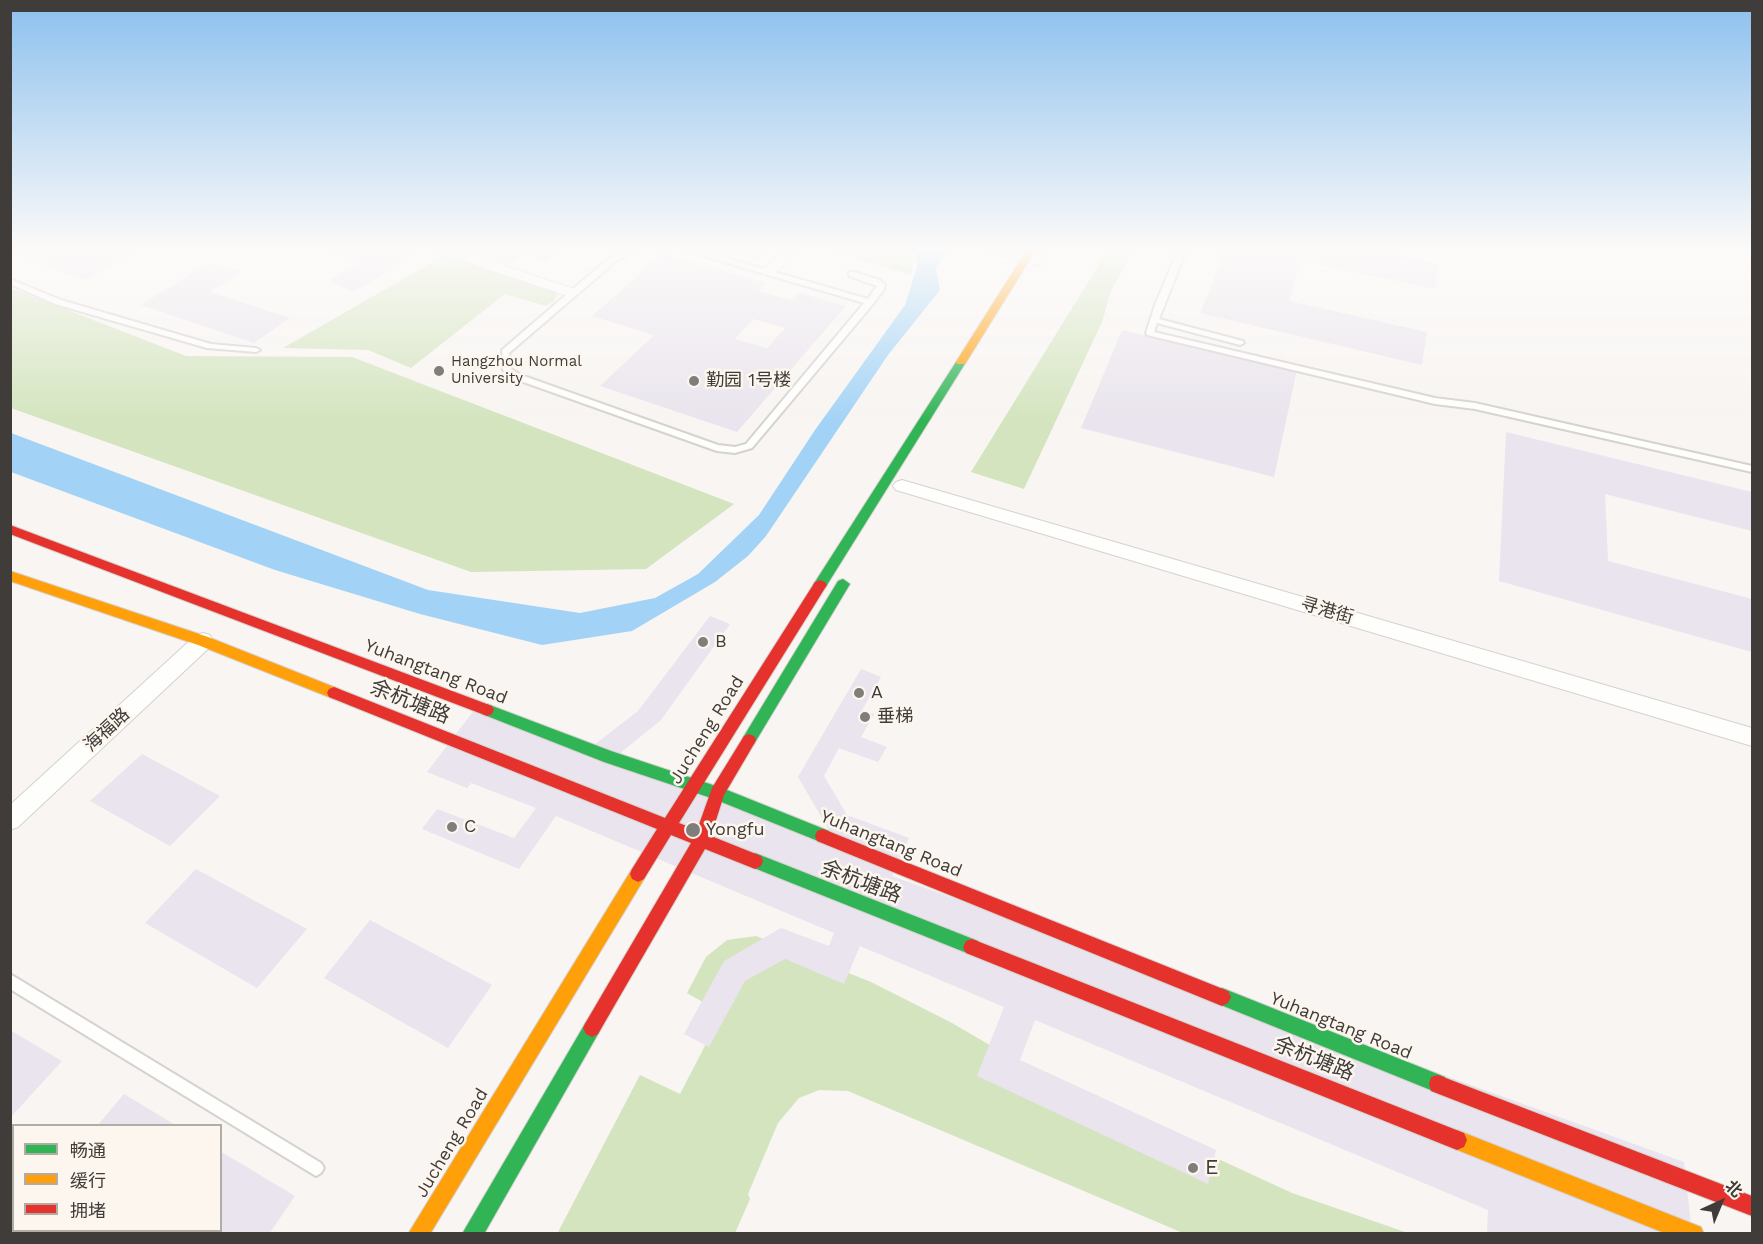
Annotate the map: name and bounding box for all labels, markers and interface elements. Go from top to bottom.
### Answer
place label: Hangzhou Normal University [451,353,582,388]
marker: Hangzhou Normal University [432,364,446,378]
place label: 勤园 1号楼 [706,370,791,392]
marker: 勤园 1号楼 [687,374,701,388]
street label: 寻港街 [1298,593,1356,629]
place label: B [715,631,727,653]
street label: Yuhangtang Road [362,635,510,709]
marker: B [696,635,710,649]
street label: Jucheng Road [665,672,749,788]
street label: 余杭塘路 [366,675,454,729]
place label: A [871,682,883,704]
marker: A [852,686,866,700]
street label: 海福路 [80,704,134,756]
place label: 垂梯 [877,706,913,728]
marker: 垂梯 [858,710,872,724]
street label: Yuhangtang Road [817,806,965,882]
place label: C [464,816,476,838]
place label: Yongfu [706,819,765,841]
marker: C [445,820,459,834]
marker: Yongfu [684,821,702,839]
street label: 余杭塘路 [817,855,905,909]
street label: Yuhangtang Road [1267,988,1415,1064]
street label: 余杭塘路 [1270,1032,1358,1086]
street label: Jucheng Road [411,1084,493,1202]
legend [12,1124,222,1232]
text: 畅通 [70,1140,106,1161]
place label: E [1205,1155,1218,1181]
marker: E [1186,1161,1200,1175]
text: 缓行 [70,1170,106,1191]
north arrow [1691,1172,1751,1232]
text: 北 [1721,1176,1746,1201]
text: 拥堵 [70,1200,106,1221]

